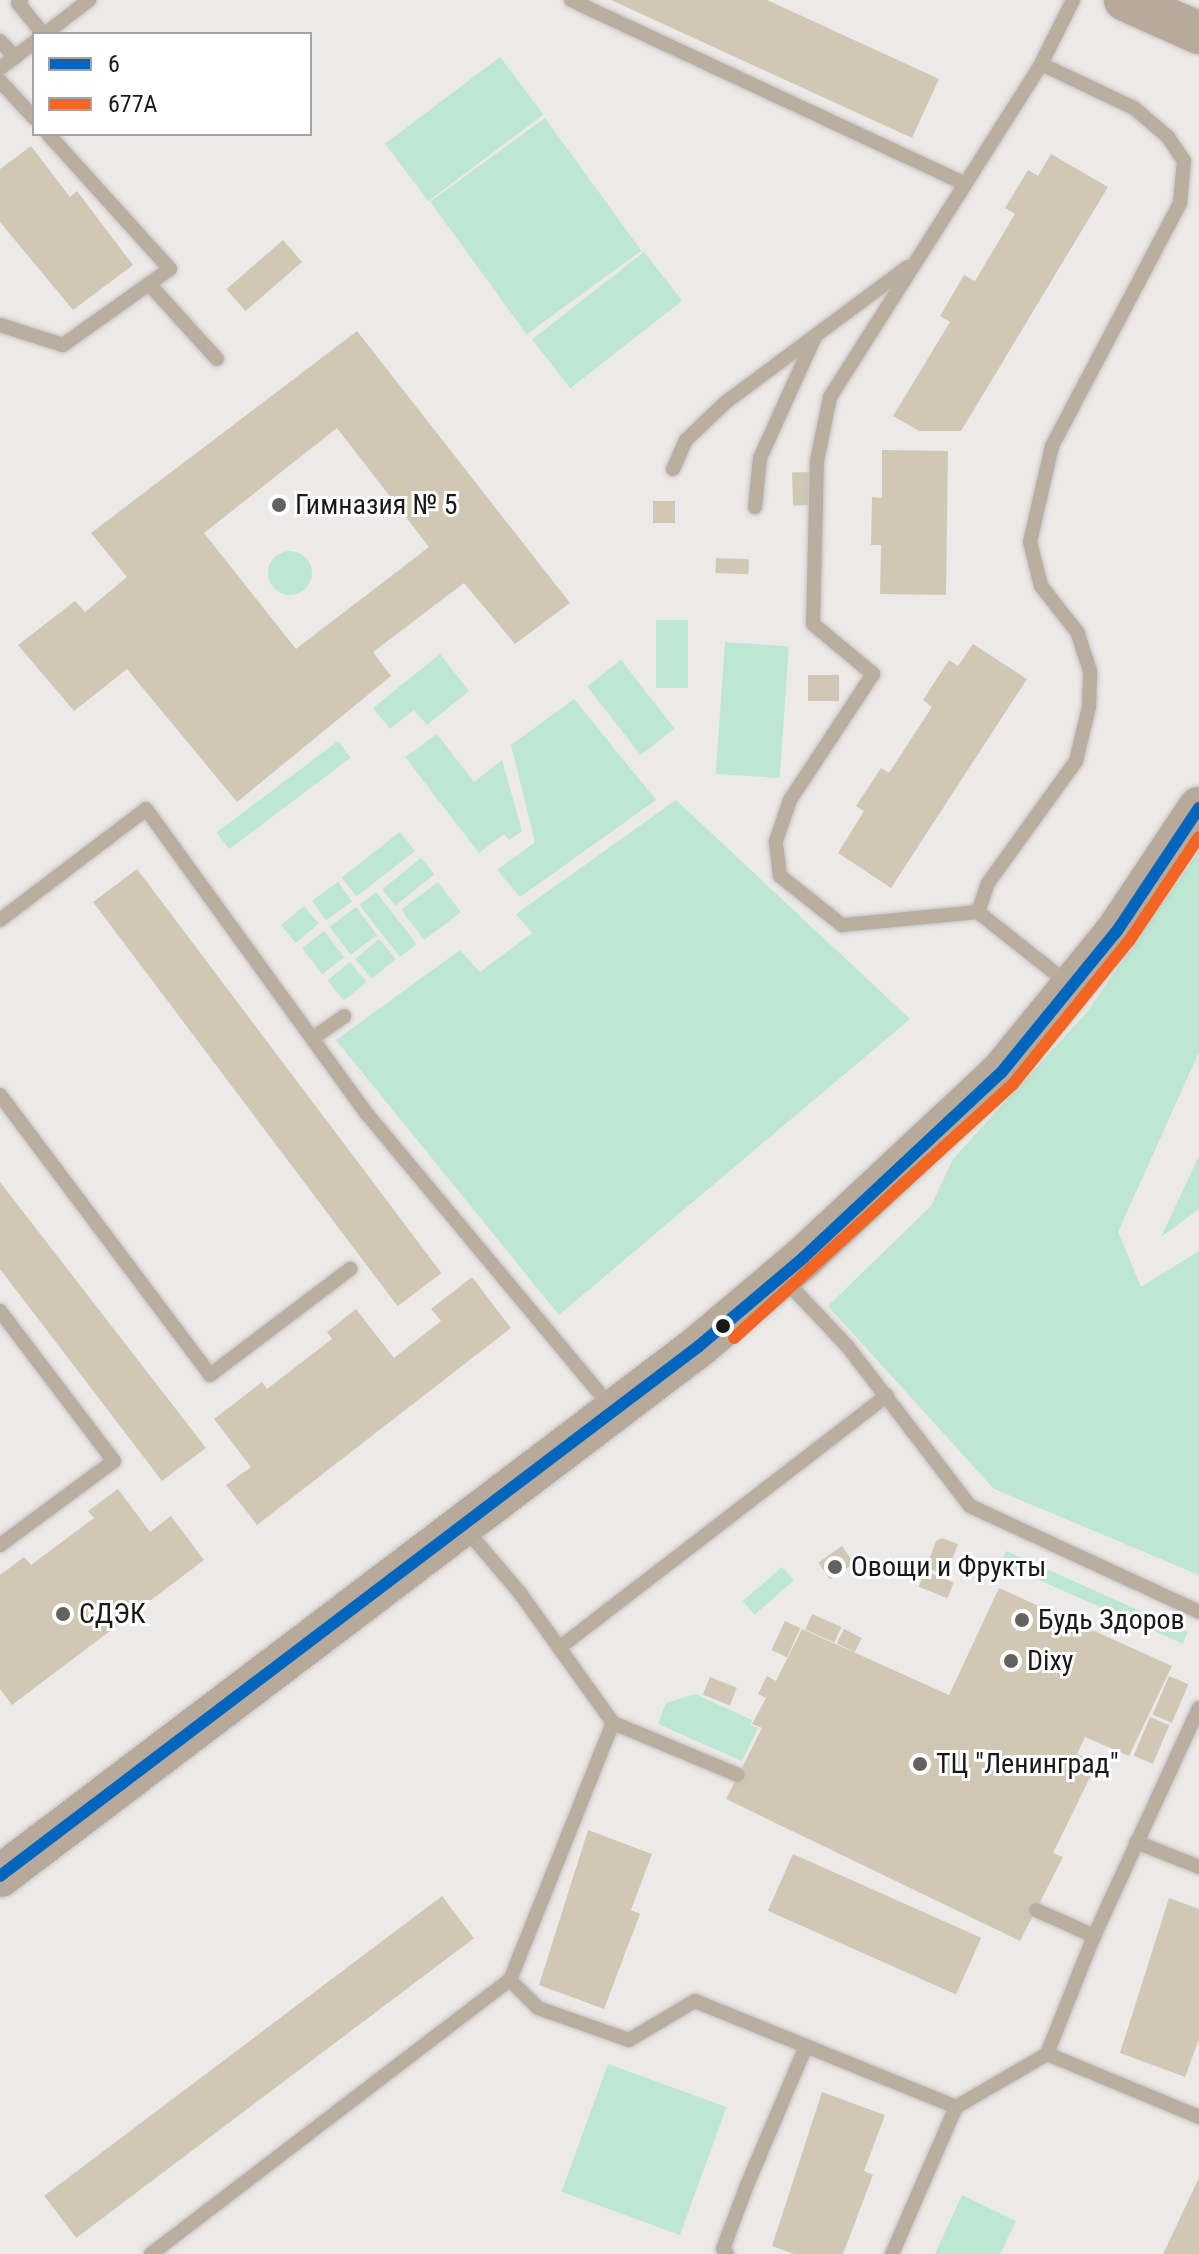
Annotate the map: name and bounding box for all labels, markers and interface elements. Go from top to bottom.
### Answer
legend [32,32,312,136]
text: 6 [108,50,120,78]
text: 677А [108,90,157,118]
place label: Гимназия № 5 [295,488,458,522]
marker: Гимназия № 5 [270,496,288,514]
unlabelled marker [715,1318,731,1334]
place label: Овощи и Фрукты [851,1550,1046,1584]
marker: Овощи и Фрукты [826,1558,844,1576]
place label: СДЭК [79,1597,146,1631]
place label: Будь Здоров [1038,1603,1185,1637]
marker: СДЭК [54,1605,72,1623]
marker: Будь Здоров [1013,1611,1031,1629]
place label: Dixy [1027,1644,1073,1678]
marker: Dixy [1002,1652,1020,1670]
place label: ТЦ "Ленинград" [936,1747,1119,1781]
marker: ТЦ "Ленинград" [911,1755,929,1773]

